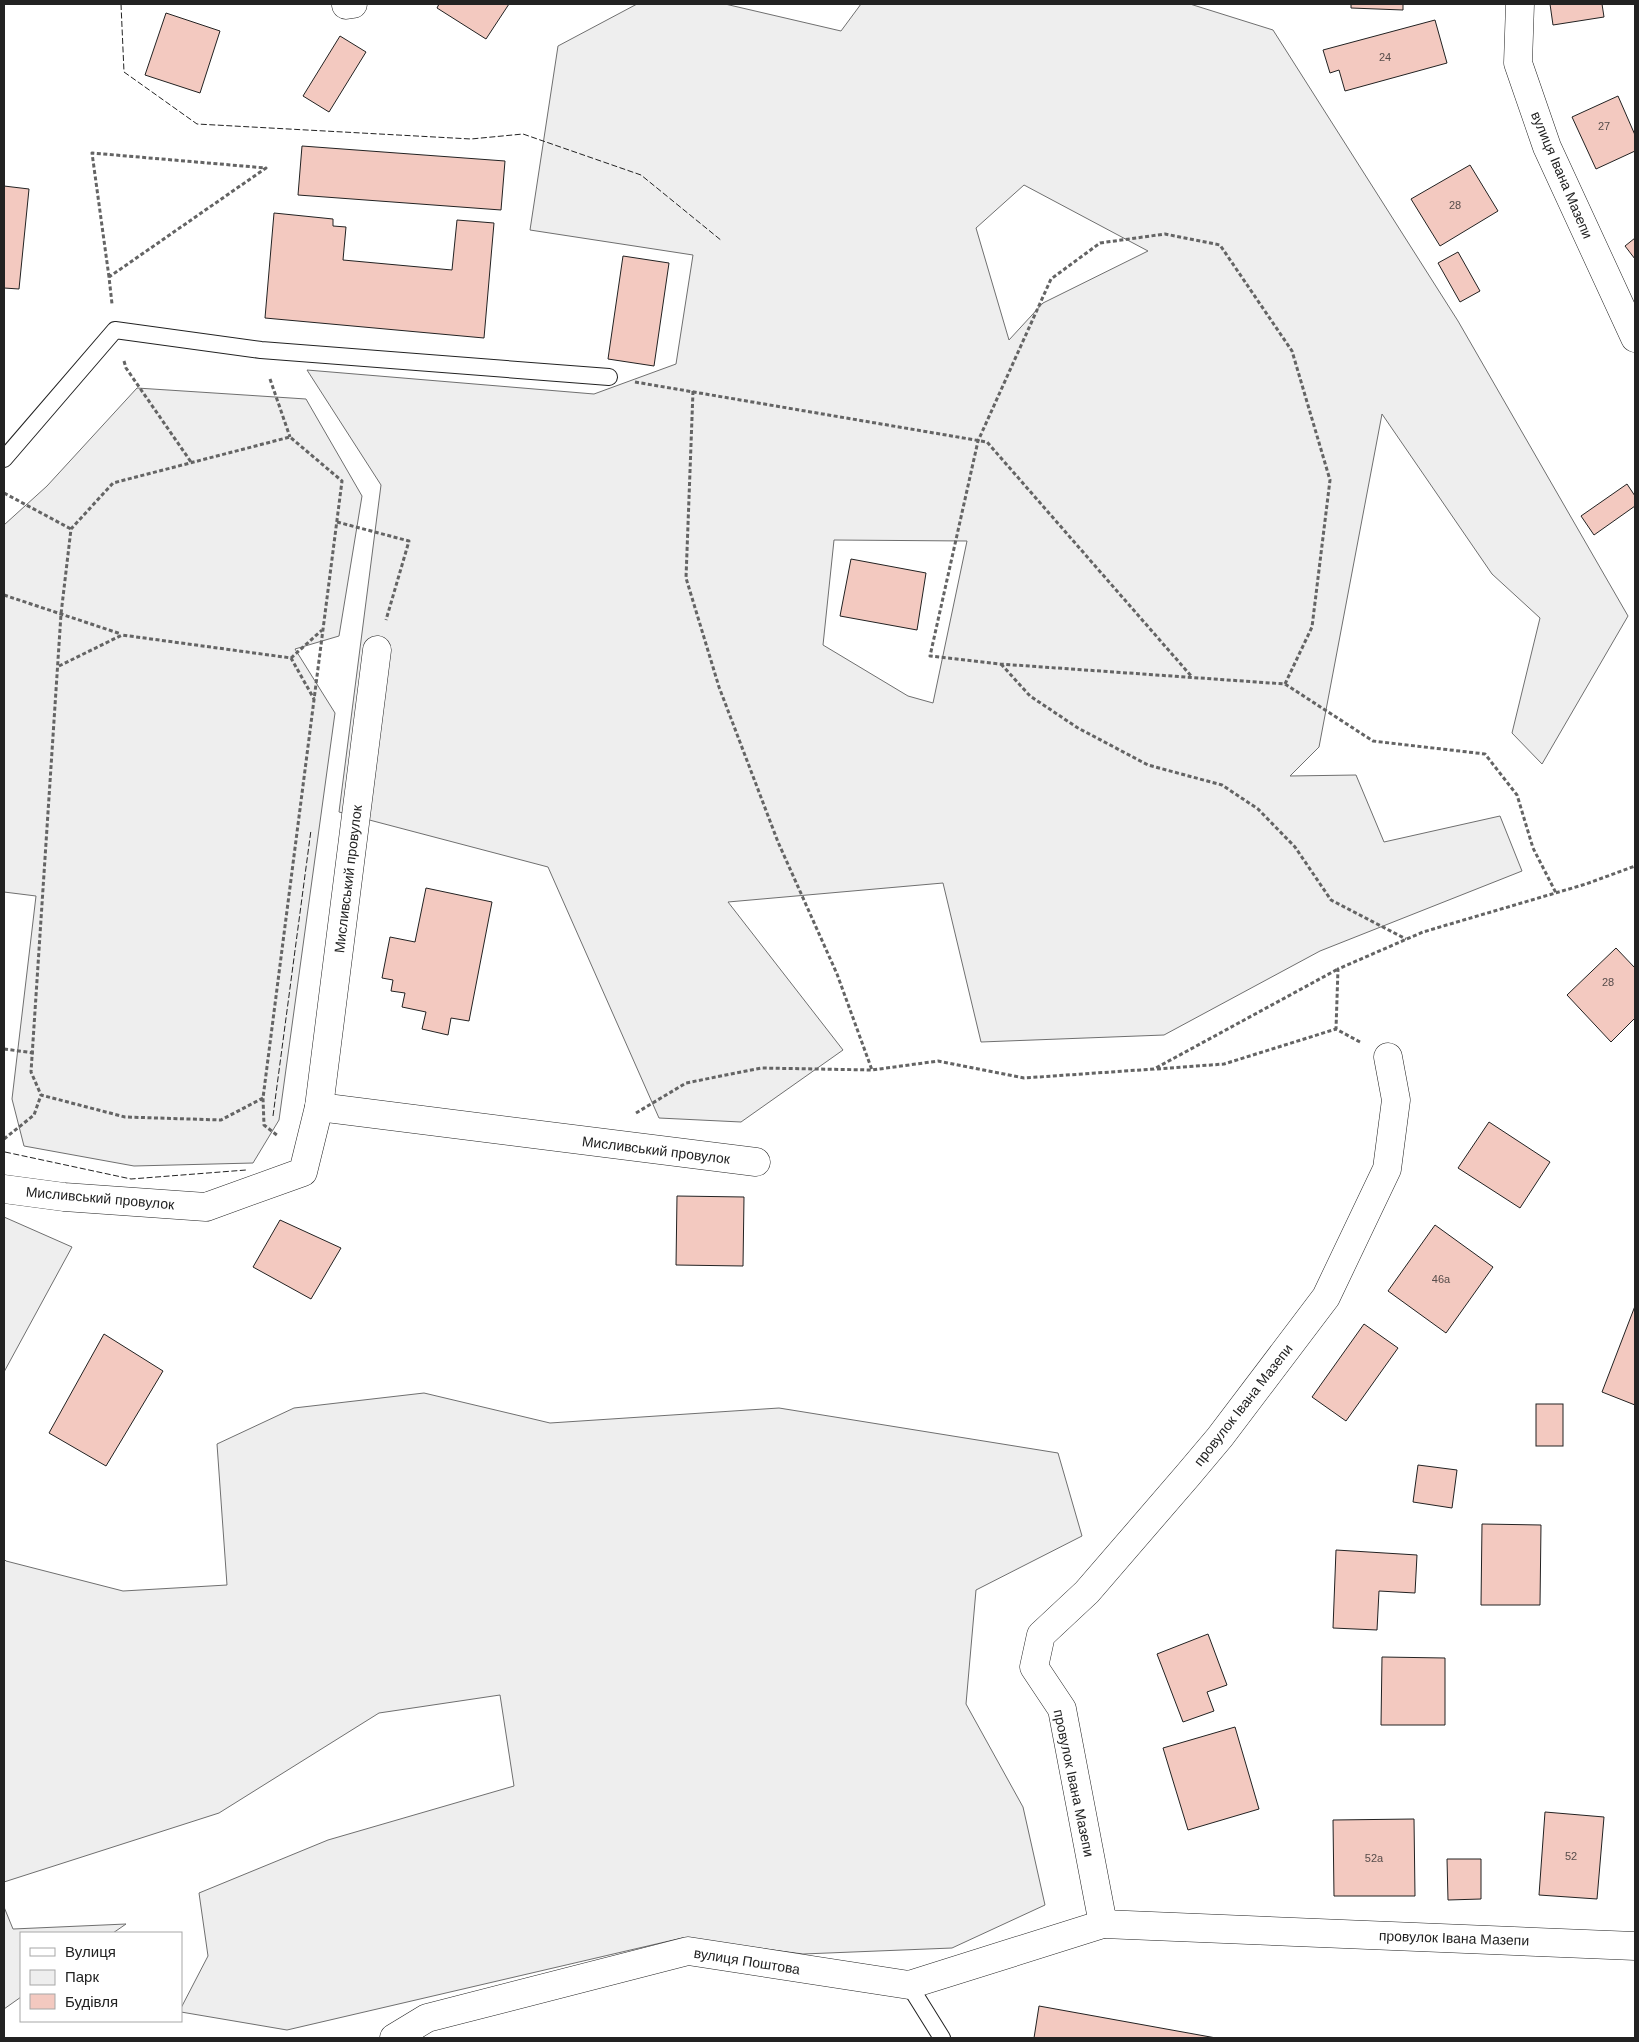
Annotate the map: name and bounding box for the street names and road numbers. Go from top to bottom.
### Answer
street label: вулиця Івана Мазепи [1528,109,1596,241]
street label: Мисливський провулок [331,803,365,954]
street label: Мисливський провулок [581,1133,732,1167]
street label: Мисливський провулок [25,1184,176,1213]
street label: провулок Івана Мазепи [1190,1341,1296,1469]
street label: провулок Івана Мазепи [1051,1708,1097,1858]
street label: провулок Івана Мазепи [1379,1927,1529,1949]
street label: вулиця Поштова [693,1945,802,1977]

